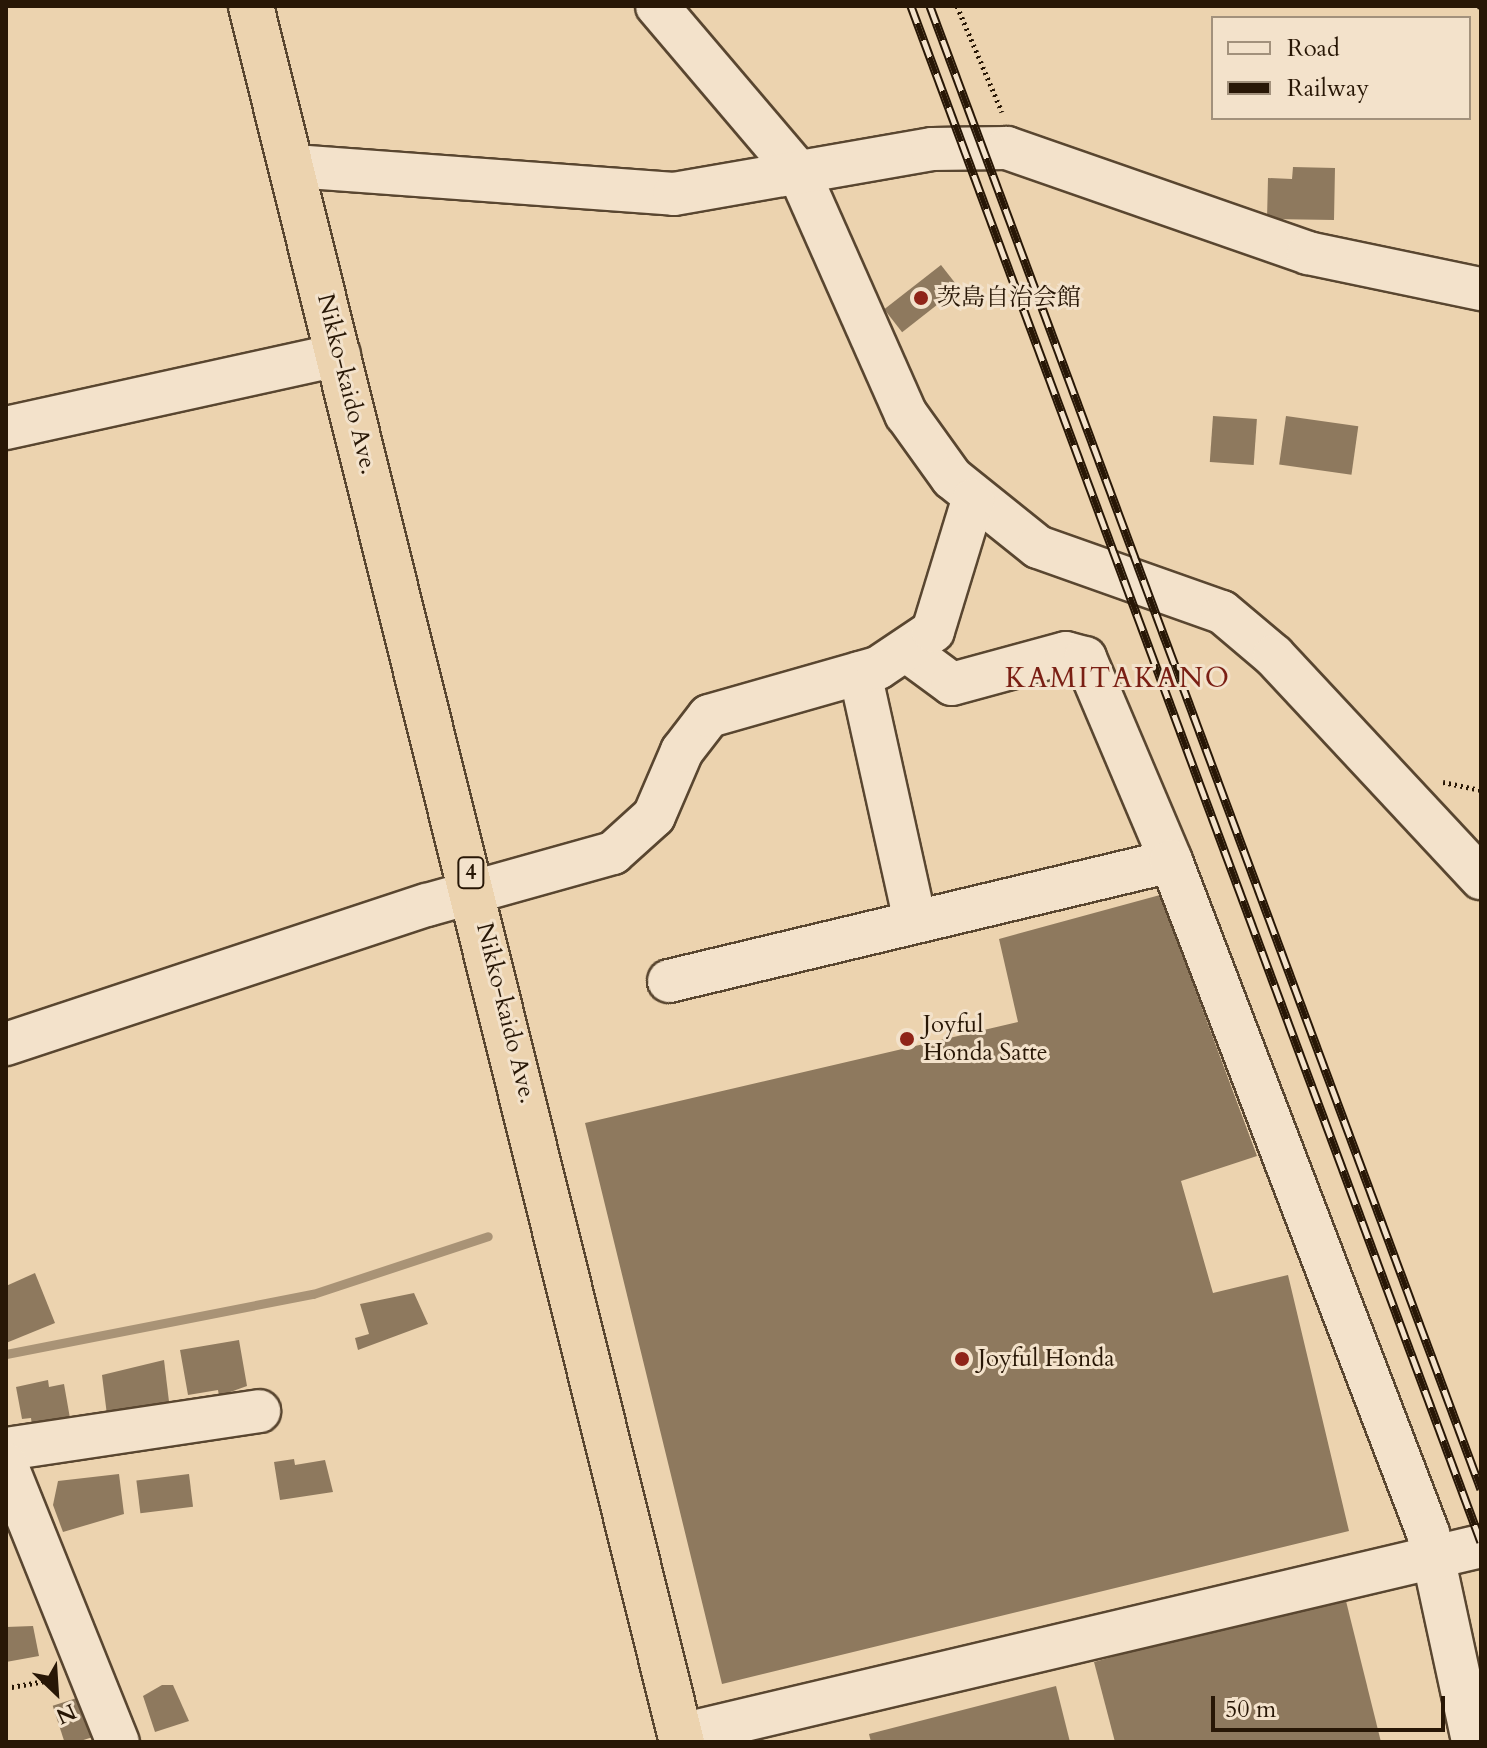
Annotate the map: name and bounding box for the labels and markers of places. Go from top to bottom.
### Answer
place label: 茨島自治会館 [937,284,1081,312]
marker: 茨島自治会館 [912,289,930,307]
place label: Joyful Honda Satte [923,1011,1048,1067]
marker: Joyful Honda Satte [898,1030,916,1048]
place label: Joyful Honda [978,1345,1115,1373]
marker: Joyful Honda [953,1350,971,1368]

